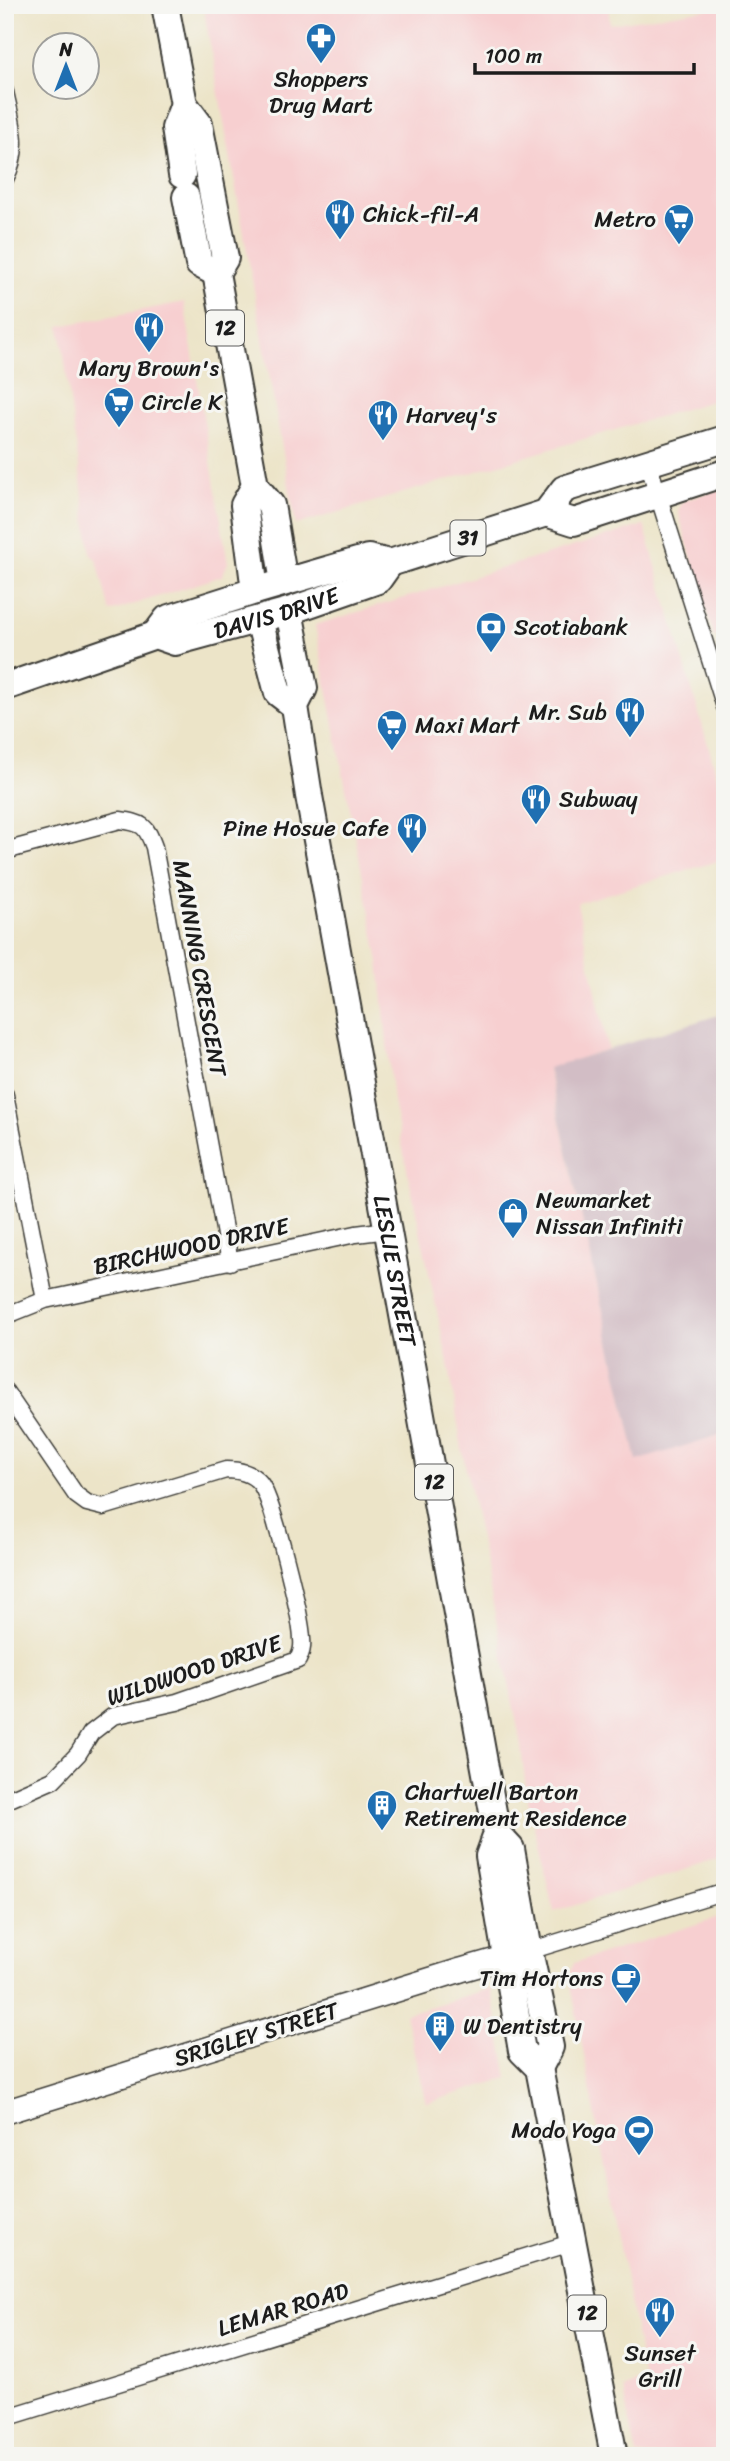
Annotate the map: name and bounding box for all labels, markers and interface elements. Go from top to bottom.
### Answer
pharmacy icon: Shoppers Drug Mart [304,21,338,65]
north arrow [32,32,102,102]
scale bar [475,32,693,76]
text: N [58,33,73,66]
text: 100 m [485,37,542,75]
place label: Shoppers Drug Mart [269,59,373,126]
place label: Chick-fil-A [363,194,479,235]
restaurant icon: Chick-fil-A [323,197,357,241]
place label: Metro [594,199,656,240]
supermarket icon: Metro [662,202,696,246]
restaurant icon: Mary Brown's [132,310,166,354]
road number: 12 [206,310,244,346]
place label: Mary Brown's [79,348,219,389]
place label: Circle K [142,382,223,423]
supermarket icon: Circle K [102,385,136,429]
place label: Harvey's [406,395,497,436]
restaurant icon: Harvey's [366,398,400,442]
road number: 31 [450,520,486,556]
street label: DAVIS DRIVE [209,575,346,652]
place label: Scotiabank [514,607,628,648]
bank icon: Scotiabank [474,610,508,654]
place label: Mr. Sub [529,692,607,733]
restaurant icon: Mr. Sub [613,695,647,739]
place label: Maxi Mart [415,705,521,746]
supermarket icon: Maxi Mart [375,708,409,752]
place label: Subway [559,779,638,820]
restaurant icon: Subway [519,782,553,826]
place label: Pine Hosue Cafe [223,808,389,849]
restaurant icon: Pine Hosue Cafe [395,811,429,855]
street label: MANNING CRESCENT [160,857,239,1081]
place label: Newmarket Nissan Infiniti [536,1180,683,1247]
street label: LESLIE STREET [361,1192,428,1351]
shop icon: Newmarket Nissan Infiniti [496,1196,530,1240]
street label: BIRCHWOOD DRIVE [90,1206,294,1287]
road number: 12 [415,1464,453,1500]
street label: WILDWOOD DRIVE [101,1623,288,1718]
place label: Chartwell Barton Retirement Residence [405,1772,627,1839]
building icon: Chartwell Barton Retirement Residence [365,1788,399,1832]
place label: Tim Hortons [479,1958,603,1999]
cafe icon: Tim Hortons [609,1961,643,2005]
street label: SRIGLEY STREET [169,1990,345,2079]
place label: W Dentistry [463,2006,582,2047]
building icon: W Dentistry [423,2009,457,2053]
place label: Modo Yoga [511,2110,616,2151]
sports icon: Modo Yoga [622,2113,656,2157]
street label: LEMAR ROAD [212,2270,354,2349]
restaurant icon: Sunset Grill [643,2295,677,2339]
road number: 12 [568,2296,606,2330]
place label: Sunset Grill [625,2333,697,2400]

